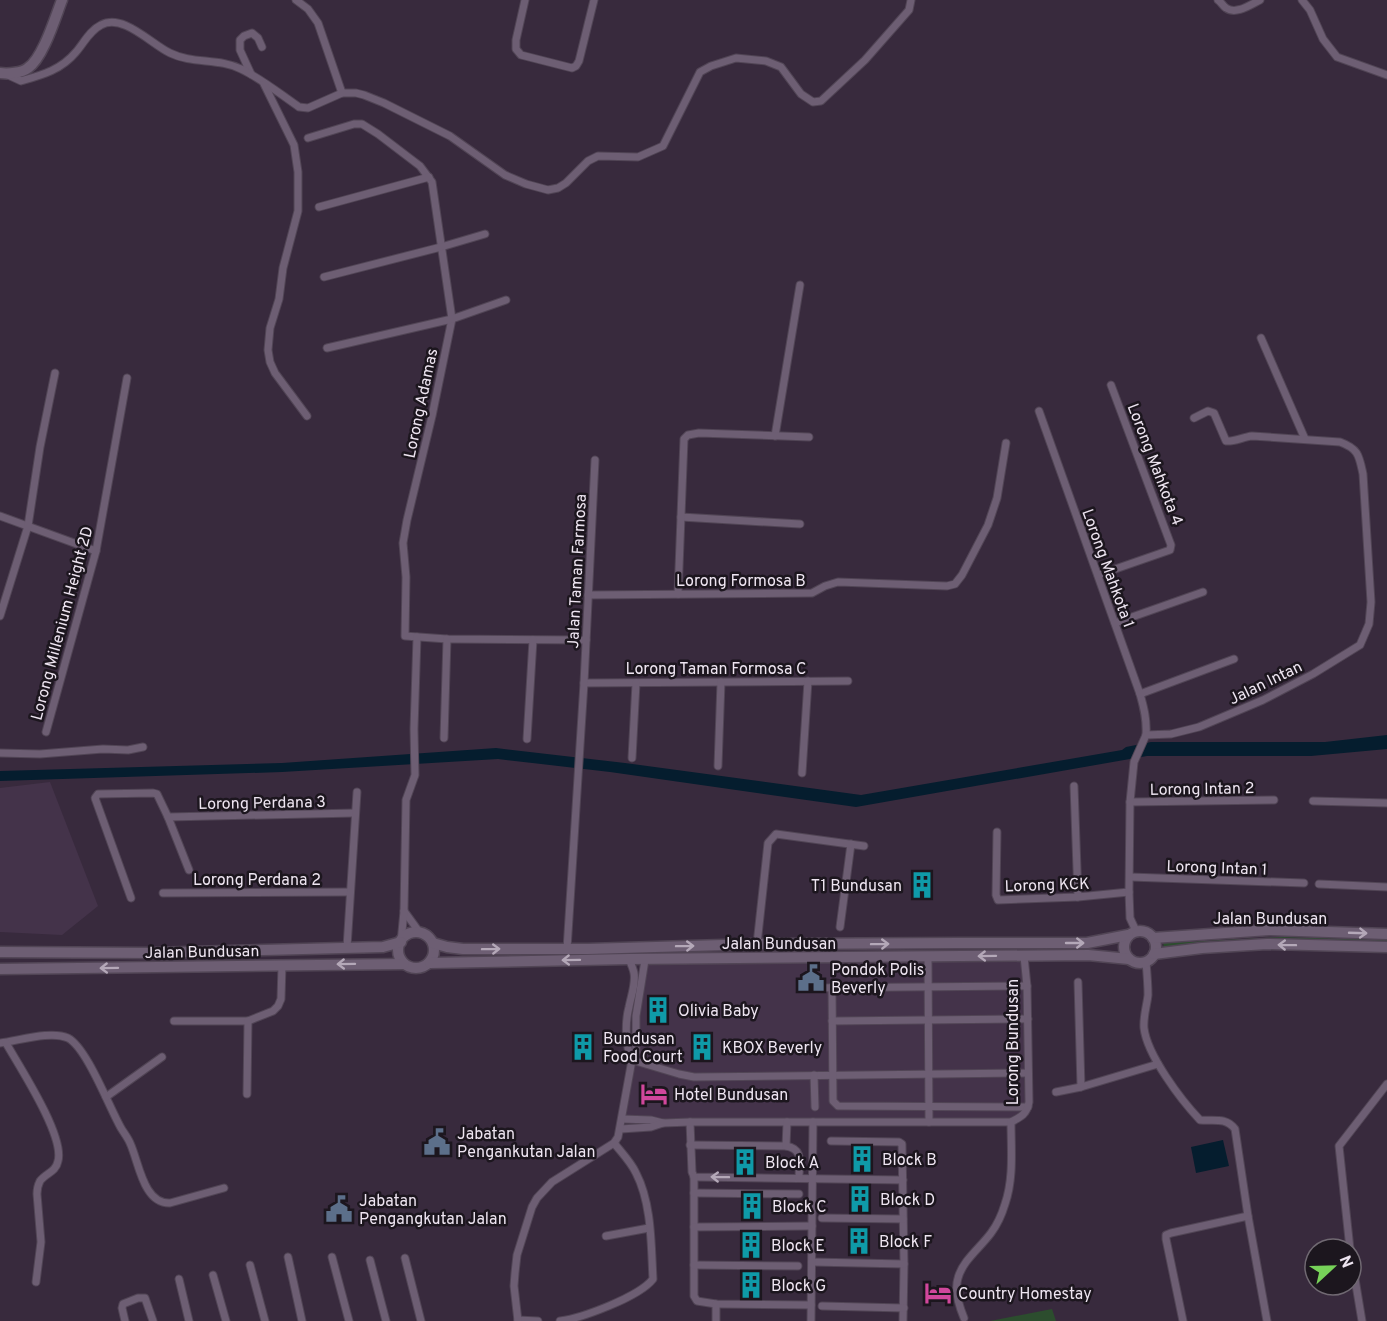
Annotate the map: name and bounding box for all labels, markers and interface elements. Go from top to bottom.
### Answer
street label: Lorong Adamas [401,347,443,460]
street label: Lorong Mahkota 4 [1122,401,1187,529]
street label: Jalan Taman Farmosa [564,493,592,649]
street label: Lorong Mahkota 1 [1076,506,1138,631]
street label: Lorong Millenium Height 2D [27,524,99,723]
street label: Lorong Formosa B [676,572,806,592]
street label: Jalan Intan [1226,657,1306,710]
street label: Lorong Taman Formosa C [626,660,806,680]
street label: Lorong Intan 2 [1149,779,1255,801]
street label: Lorong Perdana 3 [198,793,326,815]
street label: Lorong Intan 1 [1166,857,1268,881]
building icon: T1 Bundusan [907,870,937,900]
street label: Lorong Perdana 2 [193,871,321,891]
street label: Lorong KCK [1004,875,1090,897]
place label: T1 Bundusan [811,877,902,897]
street label: Jalan Bundusan [1213,910,1327,930]
one-way arrow [1348,928,1368,939]
street label: Jalan Bundusan [722,935,836,955]
one-way arrow [1065,937,1085,949]
one-way arrow [870,938,890,950]
one-way arrow [1277,939,1297,950]
one-way arrow [675,940,695,952]
street label: Jalan Bundusan [145,942,259,964]
one-way arrow [480,943,500,955]
one-way arrow [977,951,997,962]
one-way arrow [561,954,581,966]
one-way arrow [336,958,356,970]
place label: Pondok Polis Beverly [831,961,924,999]
one-way arrow [99,962,119,974]
public building icon: Pondok Polis Beverly [796,963,826,993]
street label: Lorong Bundusan [1004,979,1024,1105]
building icon: Olivia Baby [643,995,673,1025]
place label: Olivia Baby [678,1002,759,1022]
place label: Bundusan Food Court [603,1030,683,1068]
building icon: Bundusan Food Court [568,1032,598,1062]
building icon: KBOX Beverly [687,1032,717,1062]
place label: KBOX Beverly [722,1039,822,1059]
hotel icon: Hotel Bundusan [639,1079,669,1109]
place label: Hotel Bundusan [674,1086,788,1106]
place label: Jabatan Pengankutan Jalan [457,1125,595,1163]
public building icon: Jabatan Pengankutan Jalan [422,1127,452,1157]
building icon: Block B [847,1144,877,1174]
building icon: Block A [730,1147,760,1177]
place label: Block B [882,1151,937,1171]
place label: Block A [765,1154,819,1174]
one-way arrow [710,1171,730,1183]
building icon: Block D [845,1184,875,1214]
building icon: Block C [737,1191,767,1221]
place label: Block D [880,1191,935,1211]
place label: Jabatan Pengangkutan Jalan [359,1192,507,1230]
public building icon: Jabatan Pengangkutan Jalan [324,1194,354,1224]
place label: Block C [772,1198,826,1218]
building icon: Block F [844,1226,874,1256]
building icon: Block E [736,1230,766,1260]
place label: Block F [879,1233,932,1253]
place label: Block E [771,1237,825,1257]
north arrow [1303,1237,1363,1297]
text: N [1334,1253,1356,1271]
building icon: Block G [736,1270,766,1300]
place label: Block G [771,1277,826,1297]
hotel icon: Country Homestay [923,1278,953,1308]
place label: Country Homestay [958,1285,1092,1305]

